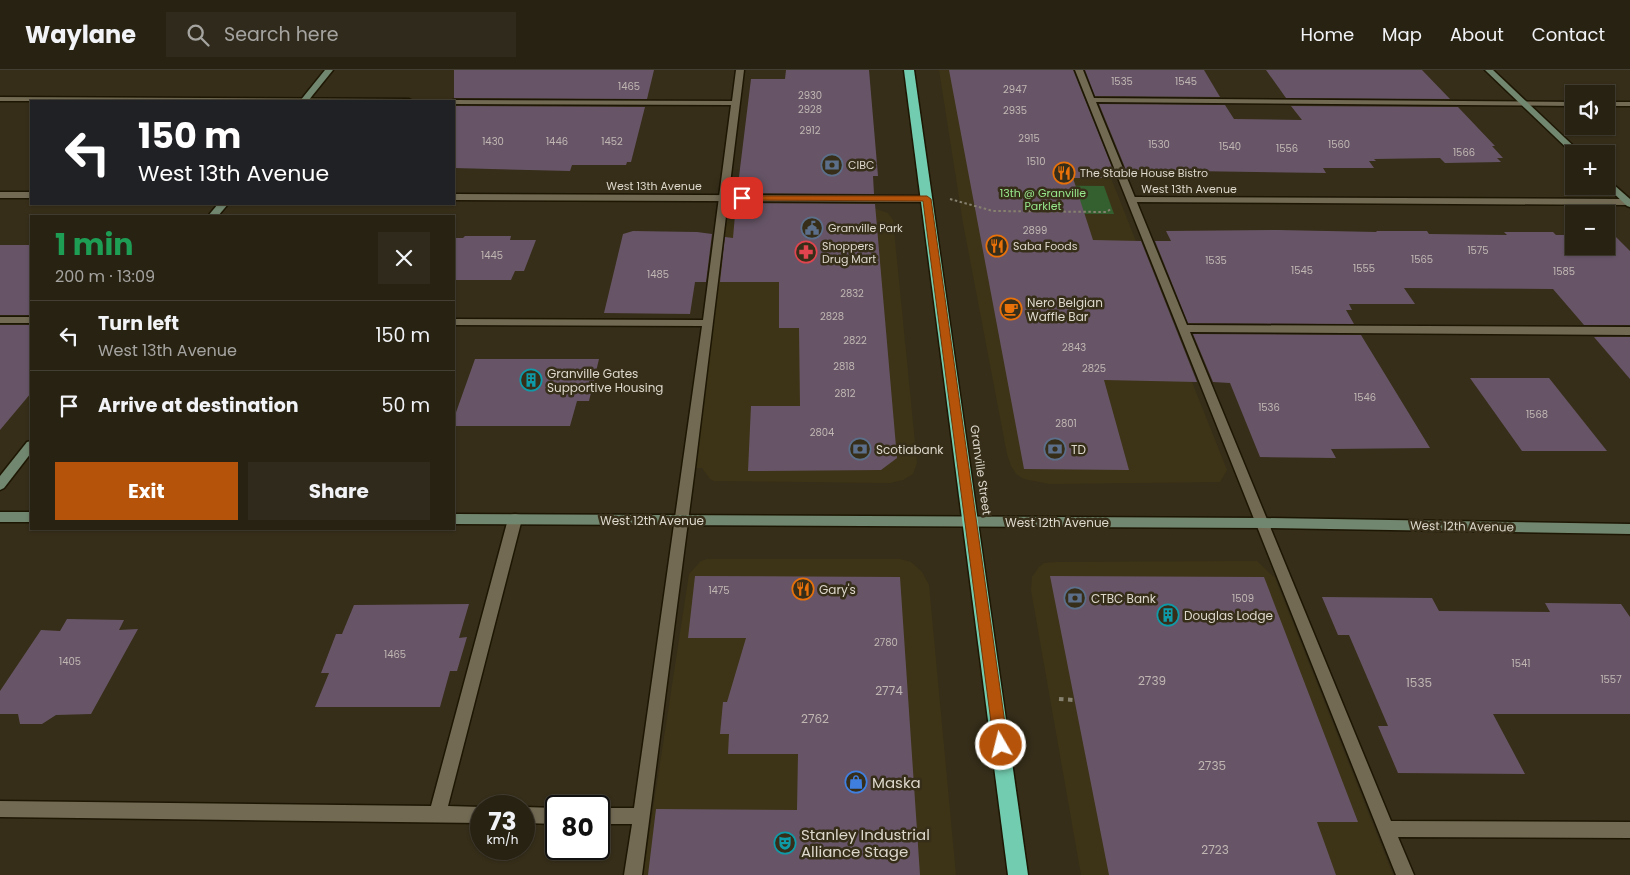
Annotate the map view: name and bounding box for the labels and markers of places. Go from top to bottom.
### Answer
bank icon: CIBC [820,153,844,177]
place label: CIBC [848,157,874,173]
restaurant icon: The Stable House Bistro [1052,161,1076,185]
place label: The Stable House Bistro [1080,165,1208,181]
pin [721,177,763,219]
public building icon: Granville Park [800,216,824,240]
place label: Granville Park [828,220,903,236]
restaurant icon: Saba Foods [985,234,1009,258]
place label: Shoppers Drug Mart [822,238,876,267]
place label: Saba Foods [1013,238,1078,254]
pharmacy icon: Shoppers Drug Mart [794,240,818,264]
place label: Nero Belgian Waffle Bar [1027,294,1103,325]
cafe icon: Nero Belgian Waffle Bar [999,297,1023,321]
place label: Granville Gates Supportive Housing [547,365,663,396]
building icon: Granville Gates Supportive Housing [519,368,543,392]
bank icon: Scotiabank [848,437,872,461]
bank icon: TD [1043,437,1067,461]
place label: Scotiabank [876,441,944,458]
place label: TD [1071,441,1086,458]
restaurant icon: Gary's [791,577,815,601]
place label: Gary's [819,581,856,598]
bank icon: CTBC Bank [1063,586,1087,610]
place label: CTBC Bank [1091,590,1157,607]
building icon: Douglas Lodge [1156,603,1180,627]
place label: Douglas Lodge [1184,607,1273,624]
shop icon: Maska [844,770,868,794]
place label: Maska [872,772,921,793]
place label: Stanley Industrial Alliance Stage [801,824,930,862]
theatre icon: Stanley Industrial Alliance Stage [773,831,797,855]

